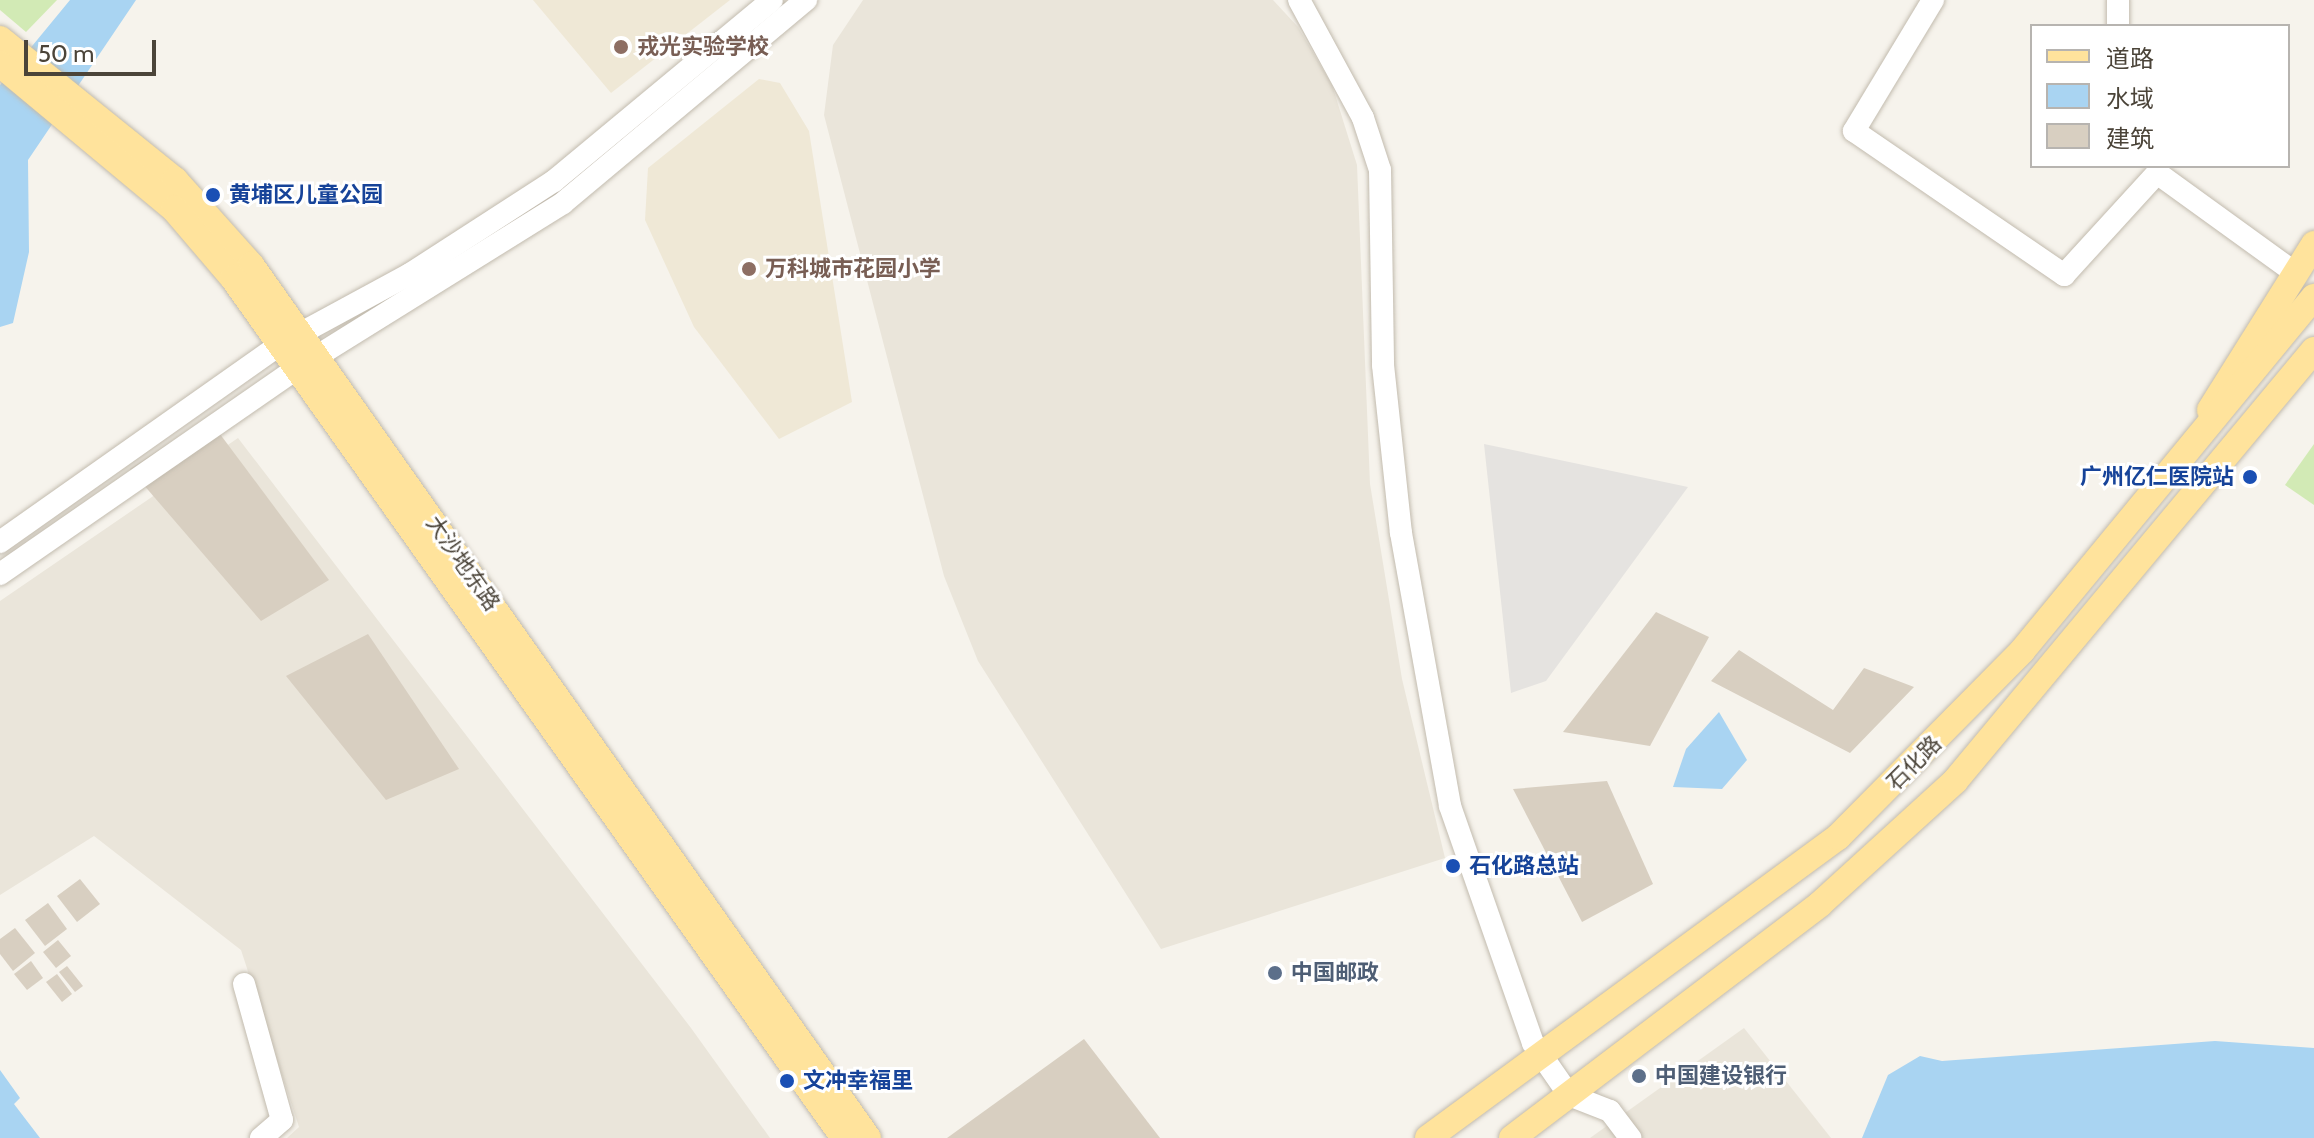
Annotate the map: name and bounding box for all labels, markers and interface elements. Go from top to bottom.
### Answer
scale bar [28,24,160,74]
legend [2030,24,2290,168]
place label: 戎光实验学校 [637,34,769,60]
marker: 戎光实验学校 [612,38,630,56]
text: 50 m [38,39,94,68]
text: 道路 [2106,44,2154,73]
text: 水域 [2106,84,2154,113]
text: 建筑 [2106,124,2154,153]
place label: 黄埔区儿童公园 [229,182,383,208]
marker: 黄埔区儿童公园 [204,186,222,204]
place label: 万科城市花园小学 [765,256,941,282]
marker: 万科城市花园小学 [740,260,758,278]
place label: 广州亿仁医院站 [2080,464,2234,490]
marker: 广州亿仁医院站 [2241,468,2259,486]
street label: 大沙地东路 [421,510,505,616]
street label: 石化路 [1881,730,1947,796]
place label: 石化路总站 [1469,853,1579,879]
marker: 石化路总站 [1444,857,1462,875]
place label: 中国邮政 [1291,960,1379,986]
marker: 中国邮政 [1266,964,1284,982]
place label: 中国建设银行 [1655,1063,1787,1089]
marker: 中国建设银行 [1630,1067,1648,1085]
place label: 文冲幸福里 [803,1068,913,1094]
marker: 文冲幸福里 [778,1072,796,1090]

